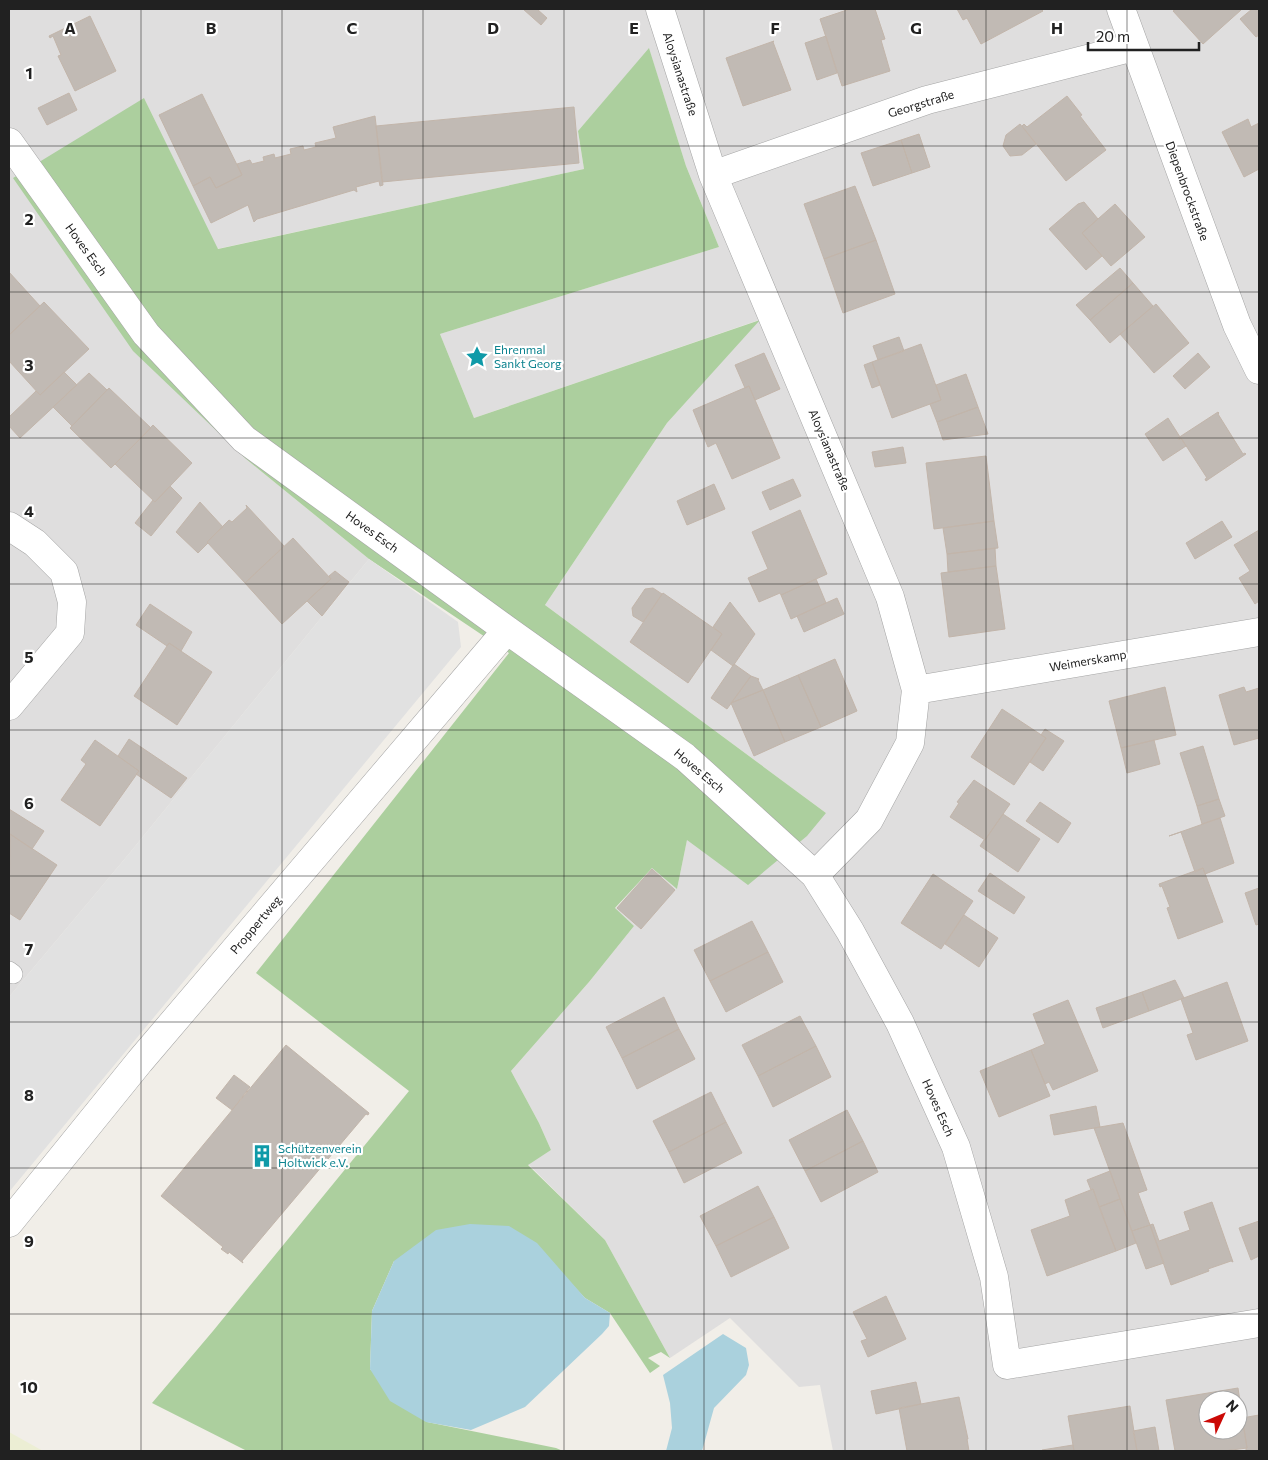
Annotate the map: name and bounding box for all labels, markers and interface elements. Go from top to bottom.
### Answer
text: A [64,18,76,37]
text: B [206,18,217,37]
text: C [347,18,358,37]
text: D [487,18,499,37]
text: E [629,18,639,37]
text: F [770,18,780,37]
text: G [910,18,922,37]
text: H [1051,18,1063,37]
scale bar [1088,20,1199,52]
text: 20 m [1096,27,1130,45]
street label: Aloysianastraße [661,30,701,117]
text: 1 [25,63,33,82]
street label: Georgstraße [886,86,956,120]
street label: Diepenbrockstraße [1163,139,1212,242]
text: 2 [24,209,34,228]
street label: Hoves Esch [63,220,111,278]
place label: Ehrenmal Sankt Georg [494,342,562,370]
place icon: Ehrenmal Sankt Georg [464,344,490,370]
text: 3 [24,355,34,374]
street label: Aloysianastraße [806,407,853,493]
text: 4 [24,501,34,520]
street label: Hoves Esch [344,507,402,555]
street label: Weimerskamp [1048,646,1127,674]
text: 5 [24,647,34,666]
street label: Hoves Esch [672,745,728,795]
text: 6 [24,793,34,812]
street label: Proppertweg [227,892,284,956]
text: 7 [25,939,34,958]
street label: Hoves Esch [920,1077,958,1138]
text: 8 [24,1085,34,1104]
place label: Schützenverein Holtwick e.V. [278,1141,362,1169]
building icon: Schützenverein Holtwick e.V. [249,1143,275,1169]
text: 9 [24,1231,34,1250]
text: 10 [20,1377,38,1396]
north arrow [1198,1390,1248,1440]
text: N [1223,1396,1242,1415]

